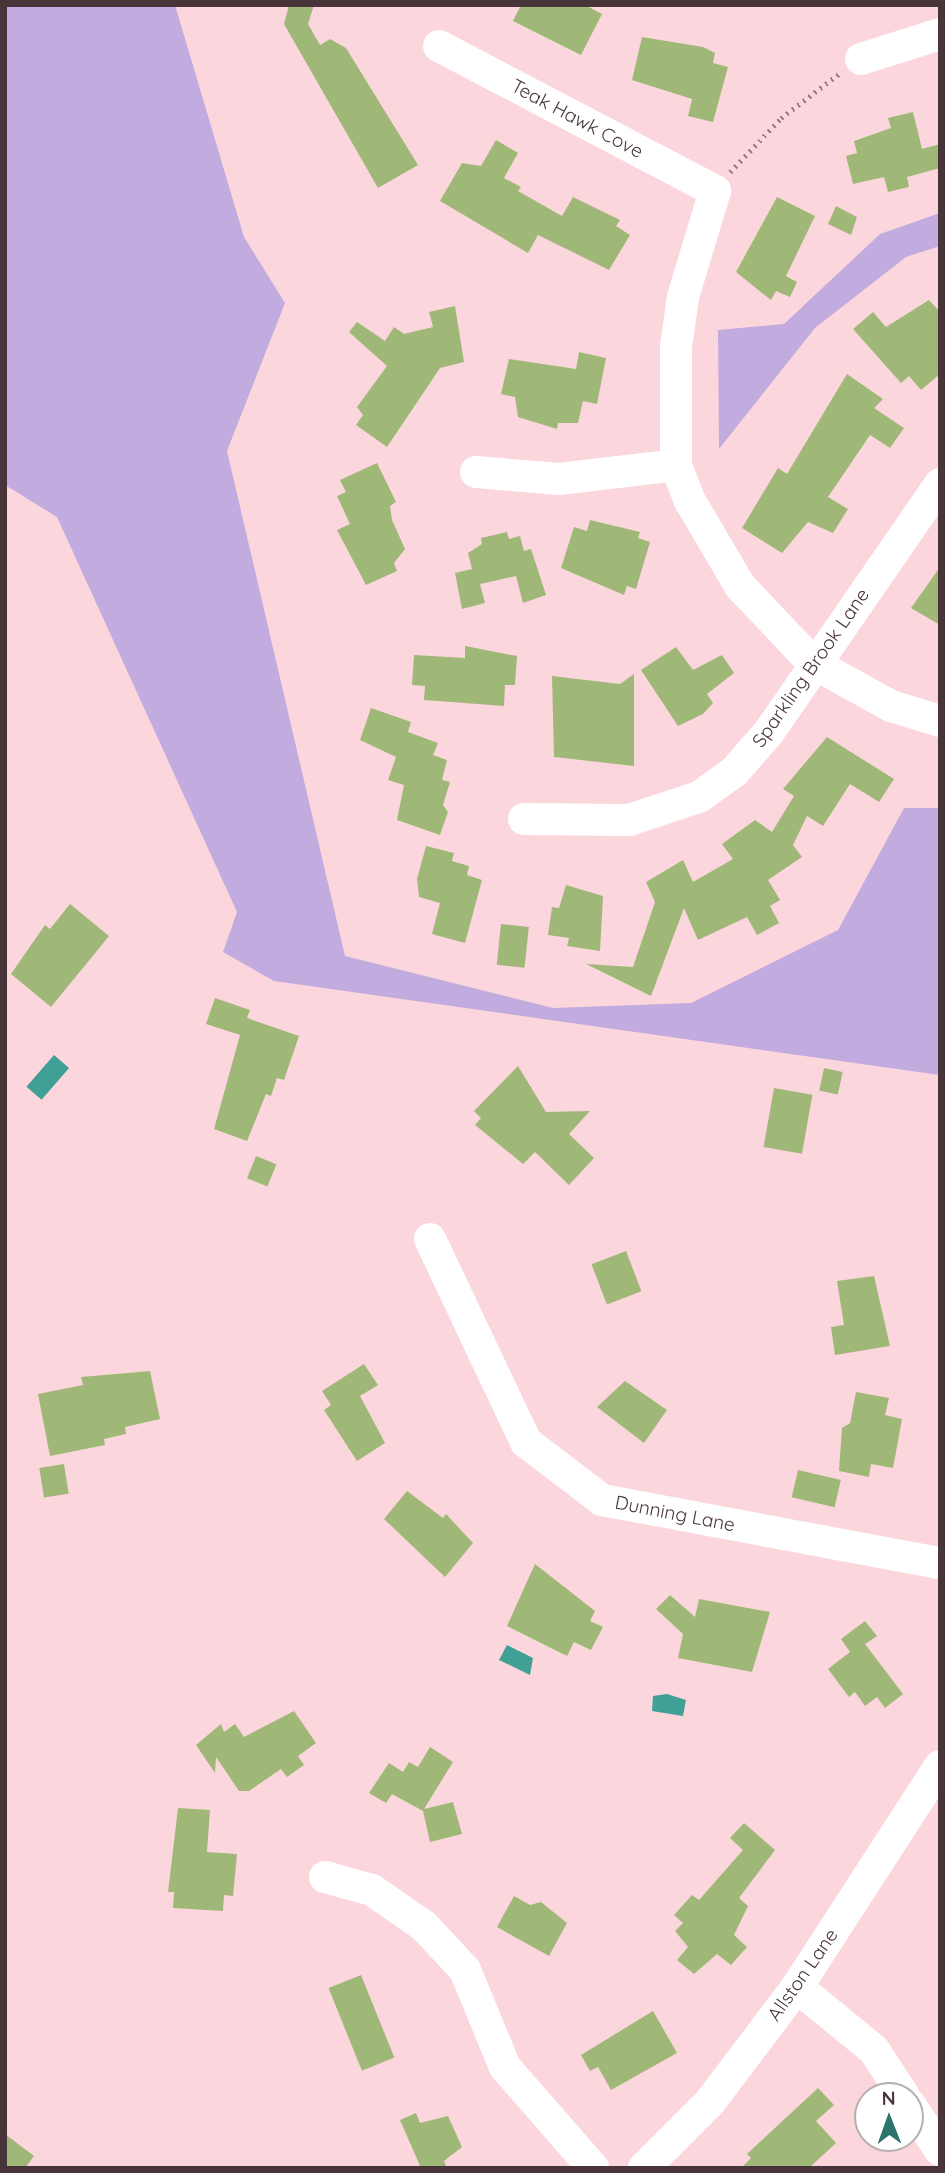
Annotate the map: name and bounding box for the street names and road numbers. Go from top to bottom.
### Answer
street label: Teak Hawk Cove [507,75,647,163]
street label: Sparkling Brook Lane [748,584,874,752]
street label: Dunning Lane [613,1491,737,1537]
street label: Allston Lane [763,1925,843,2025]

